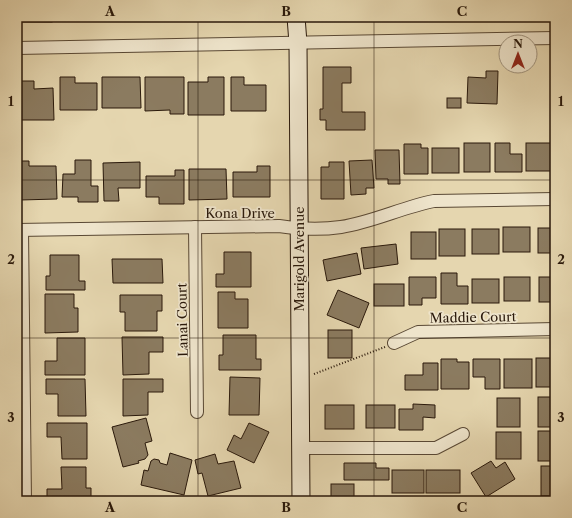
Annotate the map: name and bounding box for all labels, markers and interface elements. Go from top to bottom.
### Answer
text: A [104,3,116,19]
text: B [281,3,291,19]
text: C [457,3,467,19]
north arrow [498,34,538,74]
text: N [513,37,523,51]
text: 1 [8,93,14,109]
text: 1 [558,93,564,109]
street label: Kona Drive [205,205,275,221]
street label: Marigold Avenue [291,206,307,312]
text: 2 [7,251,15,267]
text: 2 [557,251,565,267]
street label: Lanai Court [173,283,191,357]
street label: Maddie Court [430,308,517,326]
text: 3 [7,409,15,425]
text: 3 [557,409,565,425]
text: A [104,499,116,515]
text: B [281,499,291,515]
text: C [457,499,467,515]

